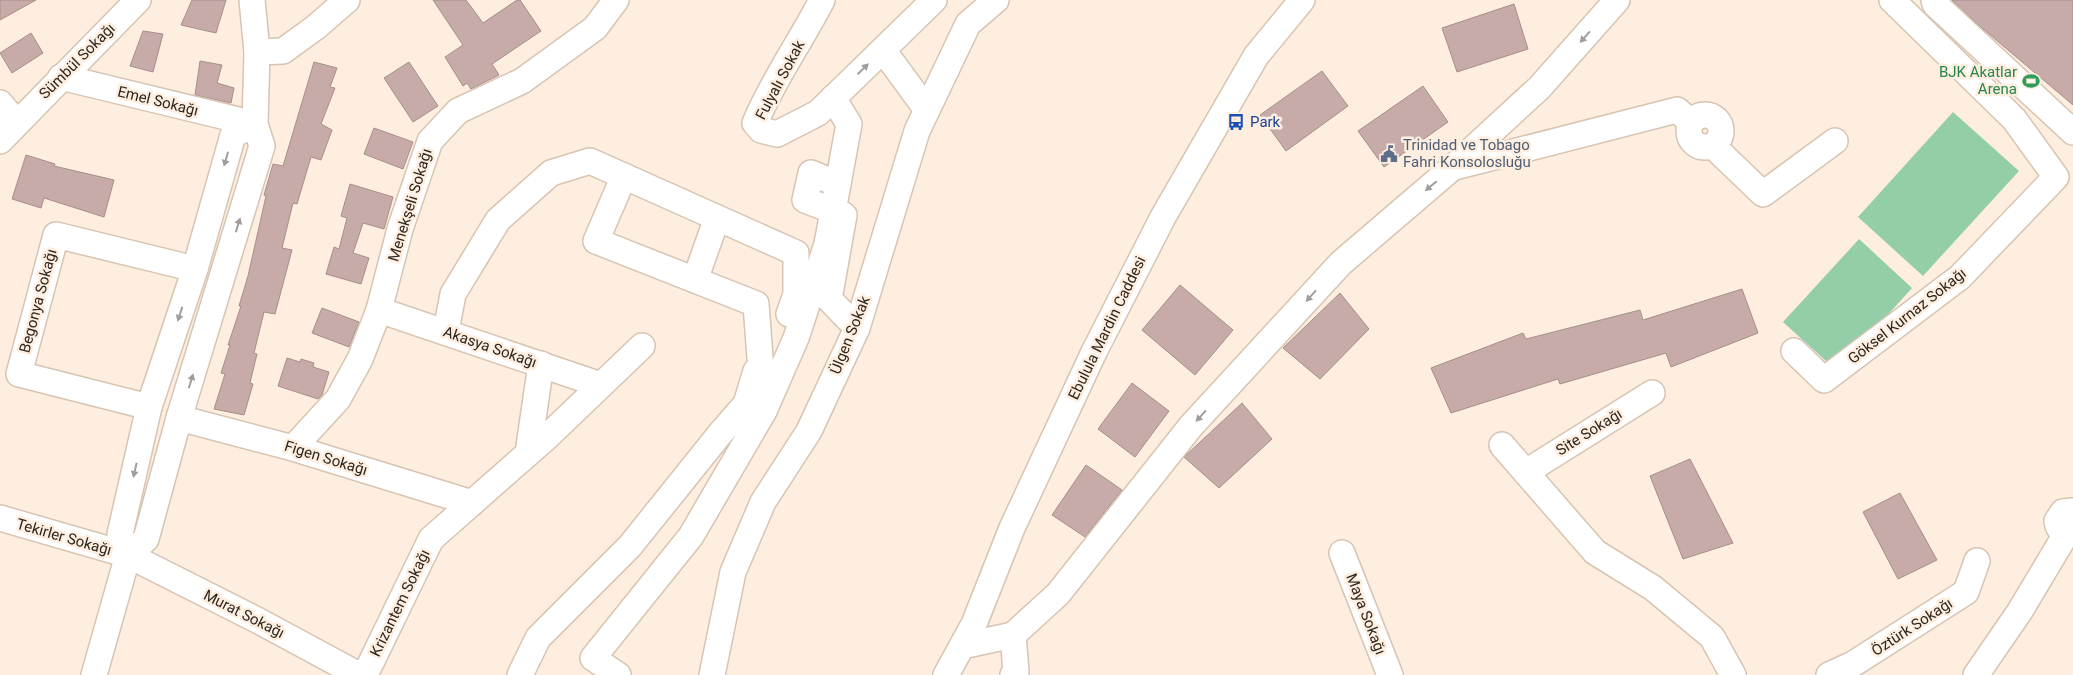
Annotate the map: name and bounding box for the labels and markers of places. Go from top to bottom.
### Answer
place label: BJK Akatlar Arena [1939,63,2017,98]
sports icon: BJK Akatlar Arena [2021,71,2041,91]
bus stop icon: Park [1226,112,1246,132]
place label: Park [1250,113,1281,131]
place label: Trinidad ve Tobago Fahri Konsolosluğu [1403,136,1531,171]
public building icon: Trinidad ve Tobago Fahri Konsolosluğu [1379,144,1399,164]

